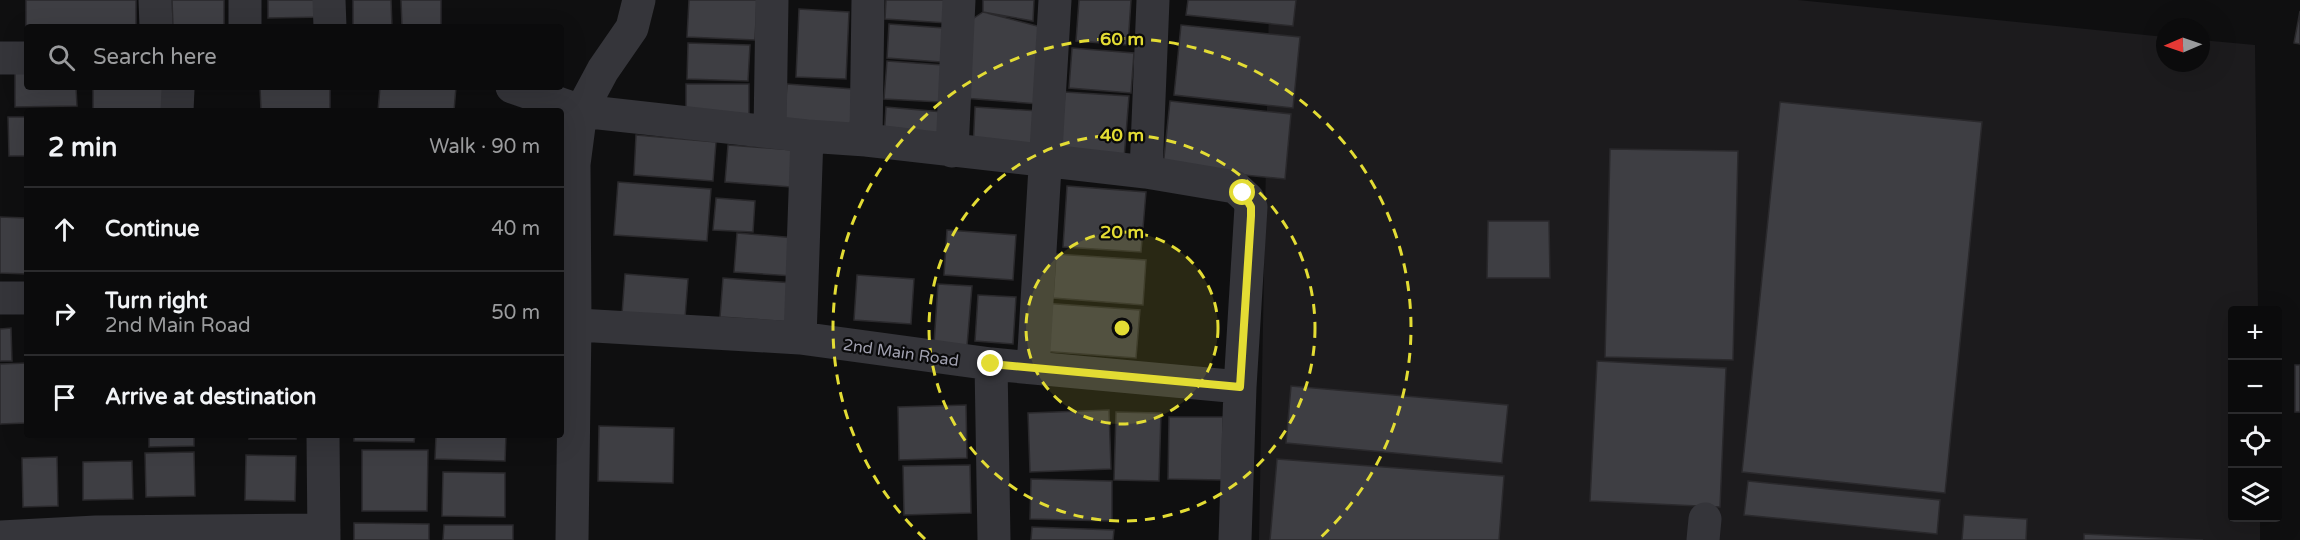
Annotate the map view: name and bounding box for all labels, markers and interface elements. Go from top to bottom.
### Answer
north arrow [2156,18,2210,72]
search box [24,24,564,90]
text: 60 m [1100,28,1144,50]
icon: search [45,41,78,74]
text: Search here [93,44,217,70]
text: 40 m [1100,124,1144,146]
text: 2 min [48,132,117,163]
text: Walk · 90 m [429,135,540,159]
route start [1229,179,1255,205]
icon: ahead [48,213,81,246]
text: Continue [105,216,200,242]
text: 40 m [491,217,540,241]
text: 20 m [1100,221,1144,243]
text: Turn right [105,288,207,314]
icon: right [48,297,81,330]
text: 50 m [491,301,540,325]
map controls [2228,306,2282,522]
button: + [2228,306,2282,360]
text: 2nd Main Road [105,314,251,338]
centre of rings [1112,318,1132,338]
street label: 2nd Main Road [842,335,960,371]
route end [977,350,1003,376]
button: − [2228,360,2282,414]
icon: arrive [48,381,81,414]
text: Arrive at destination [105,384,316,410]
button: locate [2228,414,2282,468]
button: layers [2228,468,2282,522]

